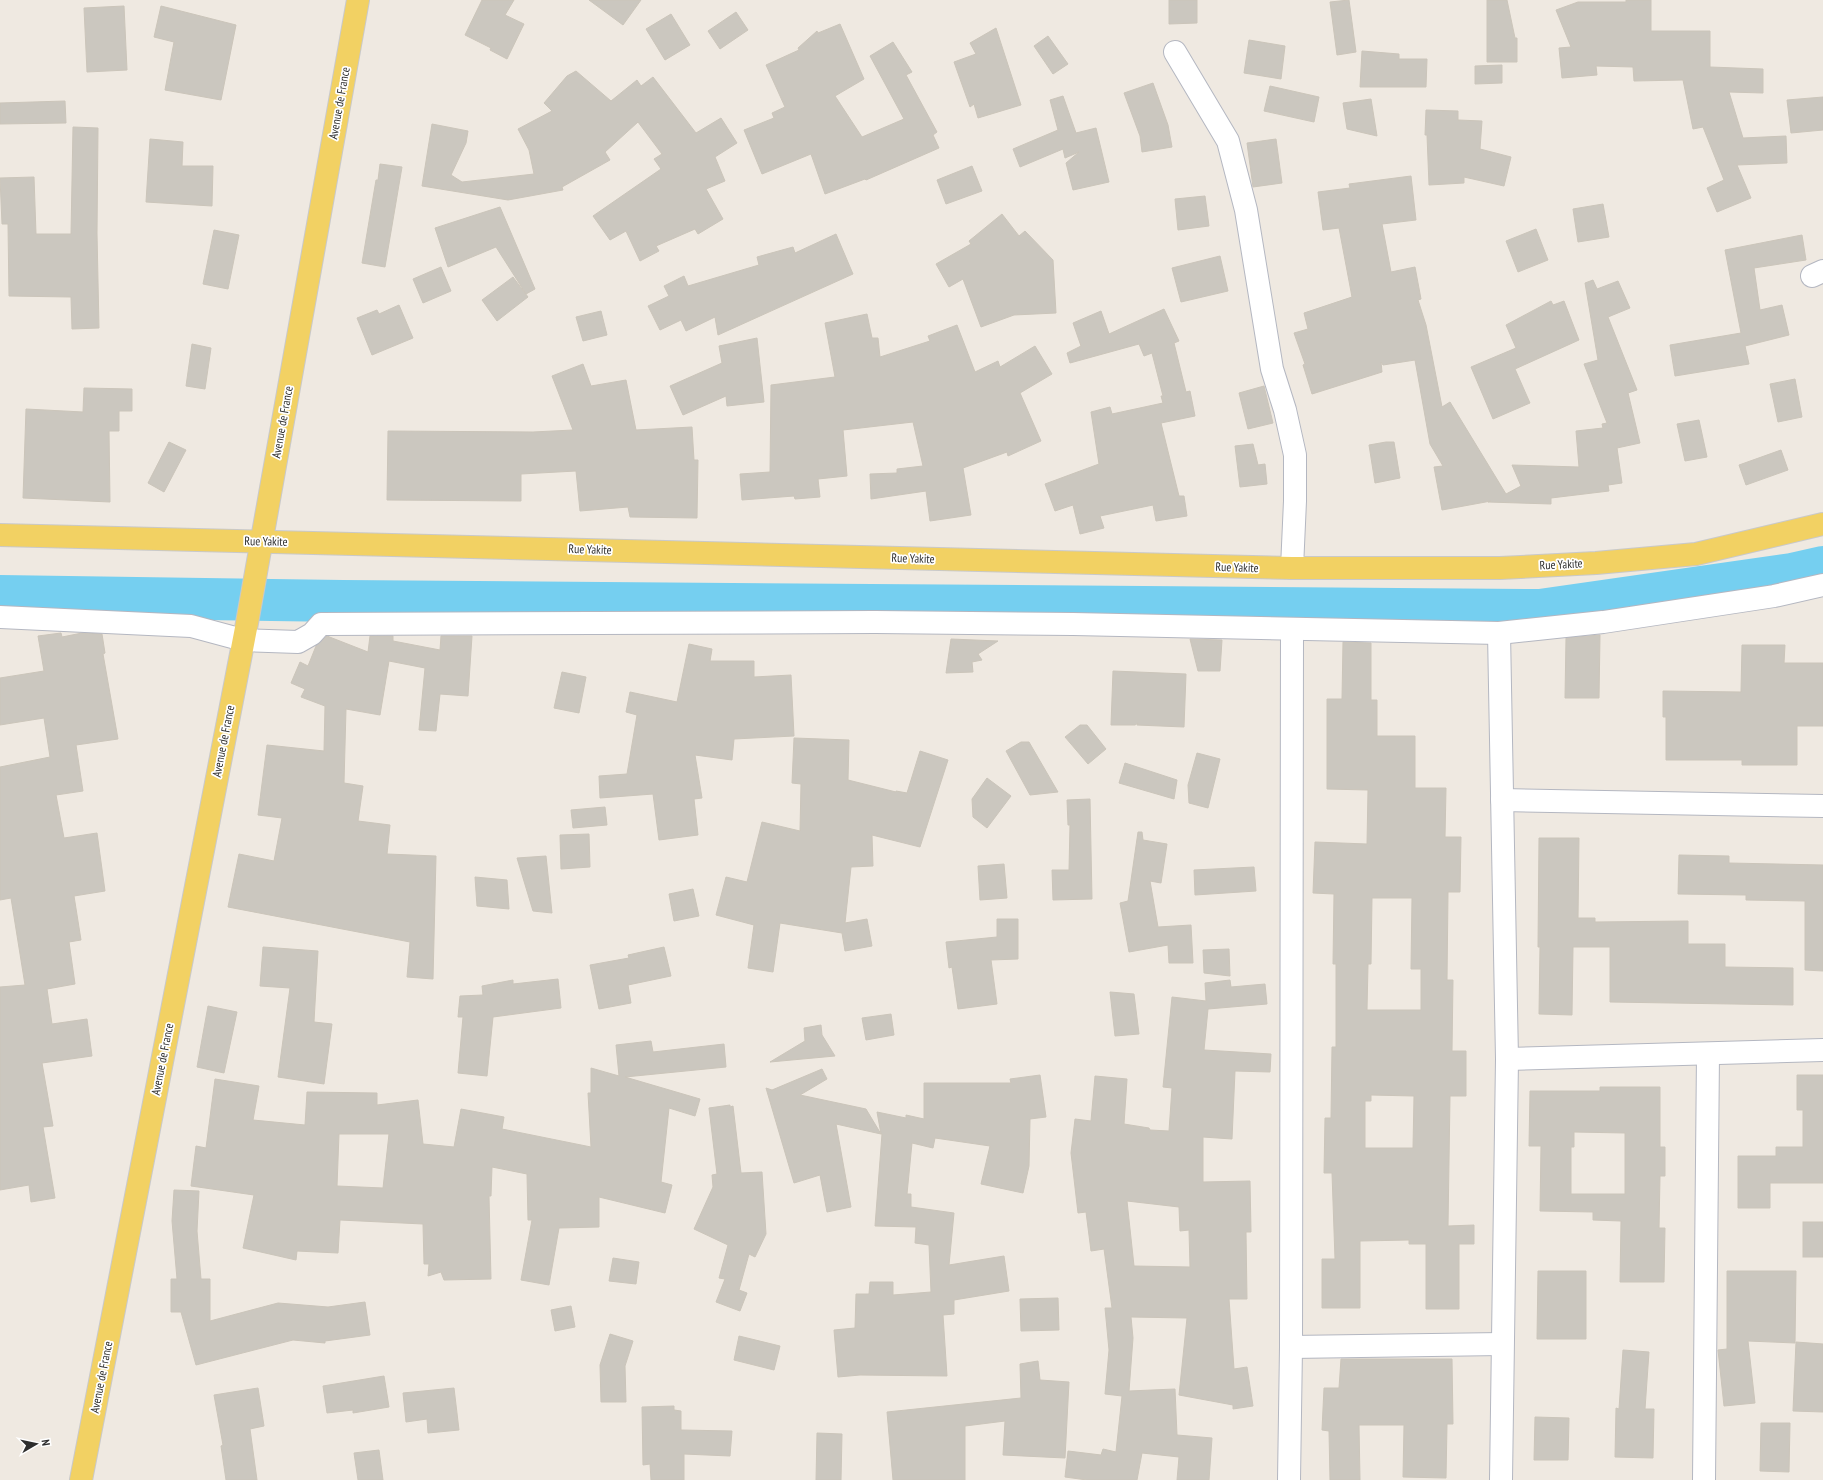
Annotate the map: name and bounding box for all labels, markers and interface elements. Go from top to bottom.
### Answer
street label: Avenue de France [325,66,353,140]
street label: Avenue de France [268,385,296,459]
street label: Rue Yakite [244,533,288,549]
street label: Rue Yakite [568,541,612,557]
street label: Rue Yakite [891,550,935,566]
street label: Rue Yakite [1539,555,1583,573]
street label: Rue Yakite [1215,559,1259,575]
street label: Avenue de France [209,704,237,778]
street label: Avenue de France [148,1022,176,1096]
street label: Avenue de France [87,1340,115,1414]
north arrow [16,1424,56,1464]
text: N [38,1438,53,1447]

